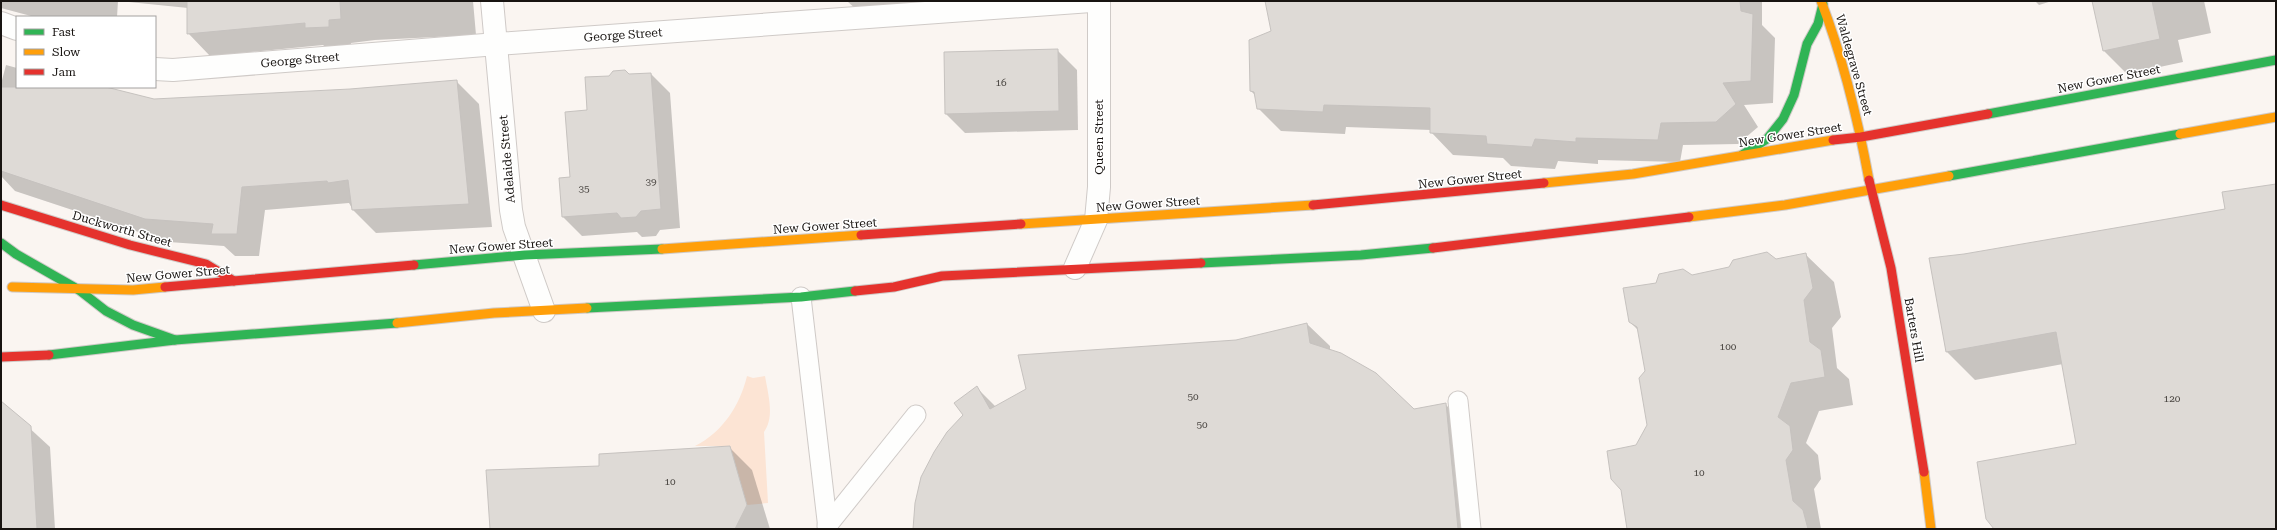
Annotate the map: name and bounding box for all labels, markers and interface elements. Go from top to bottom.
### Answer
street label: Waldegrave Street [1833,13,1875,118]
legend [16,16,156,88]
text: Fast [52,25,76,39]
street label: George Street [583,25,663,45]
text: Slow [52,45,80,59]
street label: George Street [260,50,340,70]
street label: New Gower Street [2056,62,2162,96]
text: Jam [52,65,76,79]
house number: 16 [995,77,1007,88]
street label: Queen Street [1092,99,1106,175]
street label: Adelaide Street [496,114,518,204]
street label: New Gower Street [1737,120,1843,150]
street label: New Gower Street [1417,167,1523,191]
house number: 39 [645,176,657,187]
house number: 35 [578,183,590,194]
street label: New Gower Street [1095,193,1201,215]
street label: Duckworth Street [71,208,174,250]
street label: New Gower Street [772,215,878,237]
street label: New Gower Street [448,235,554,257]
street label: New Gower Street [125,262,231,286]
street label: Barters Hill [1901,297,1927,364]
house number: 100 [1720,341,1737,352]
house number: 50 [1187,391,1199,402]
house number: 120 [2164,393,2181,404]
house number: 50 [1196,419,1208,430]
house number: 10 [1693,467,1705,478]
house number: 10 [664,476,676,487]

